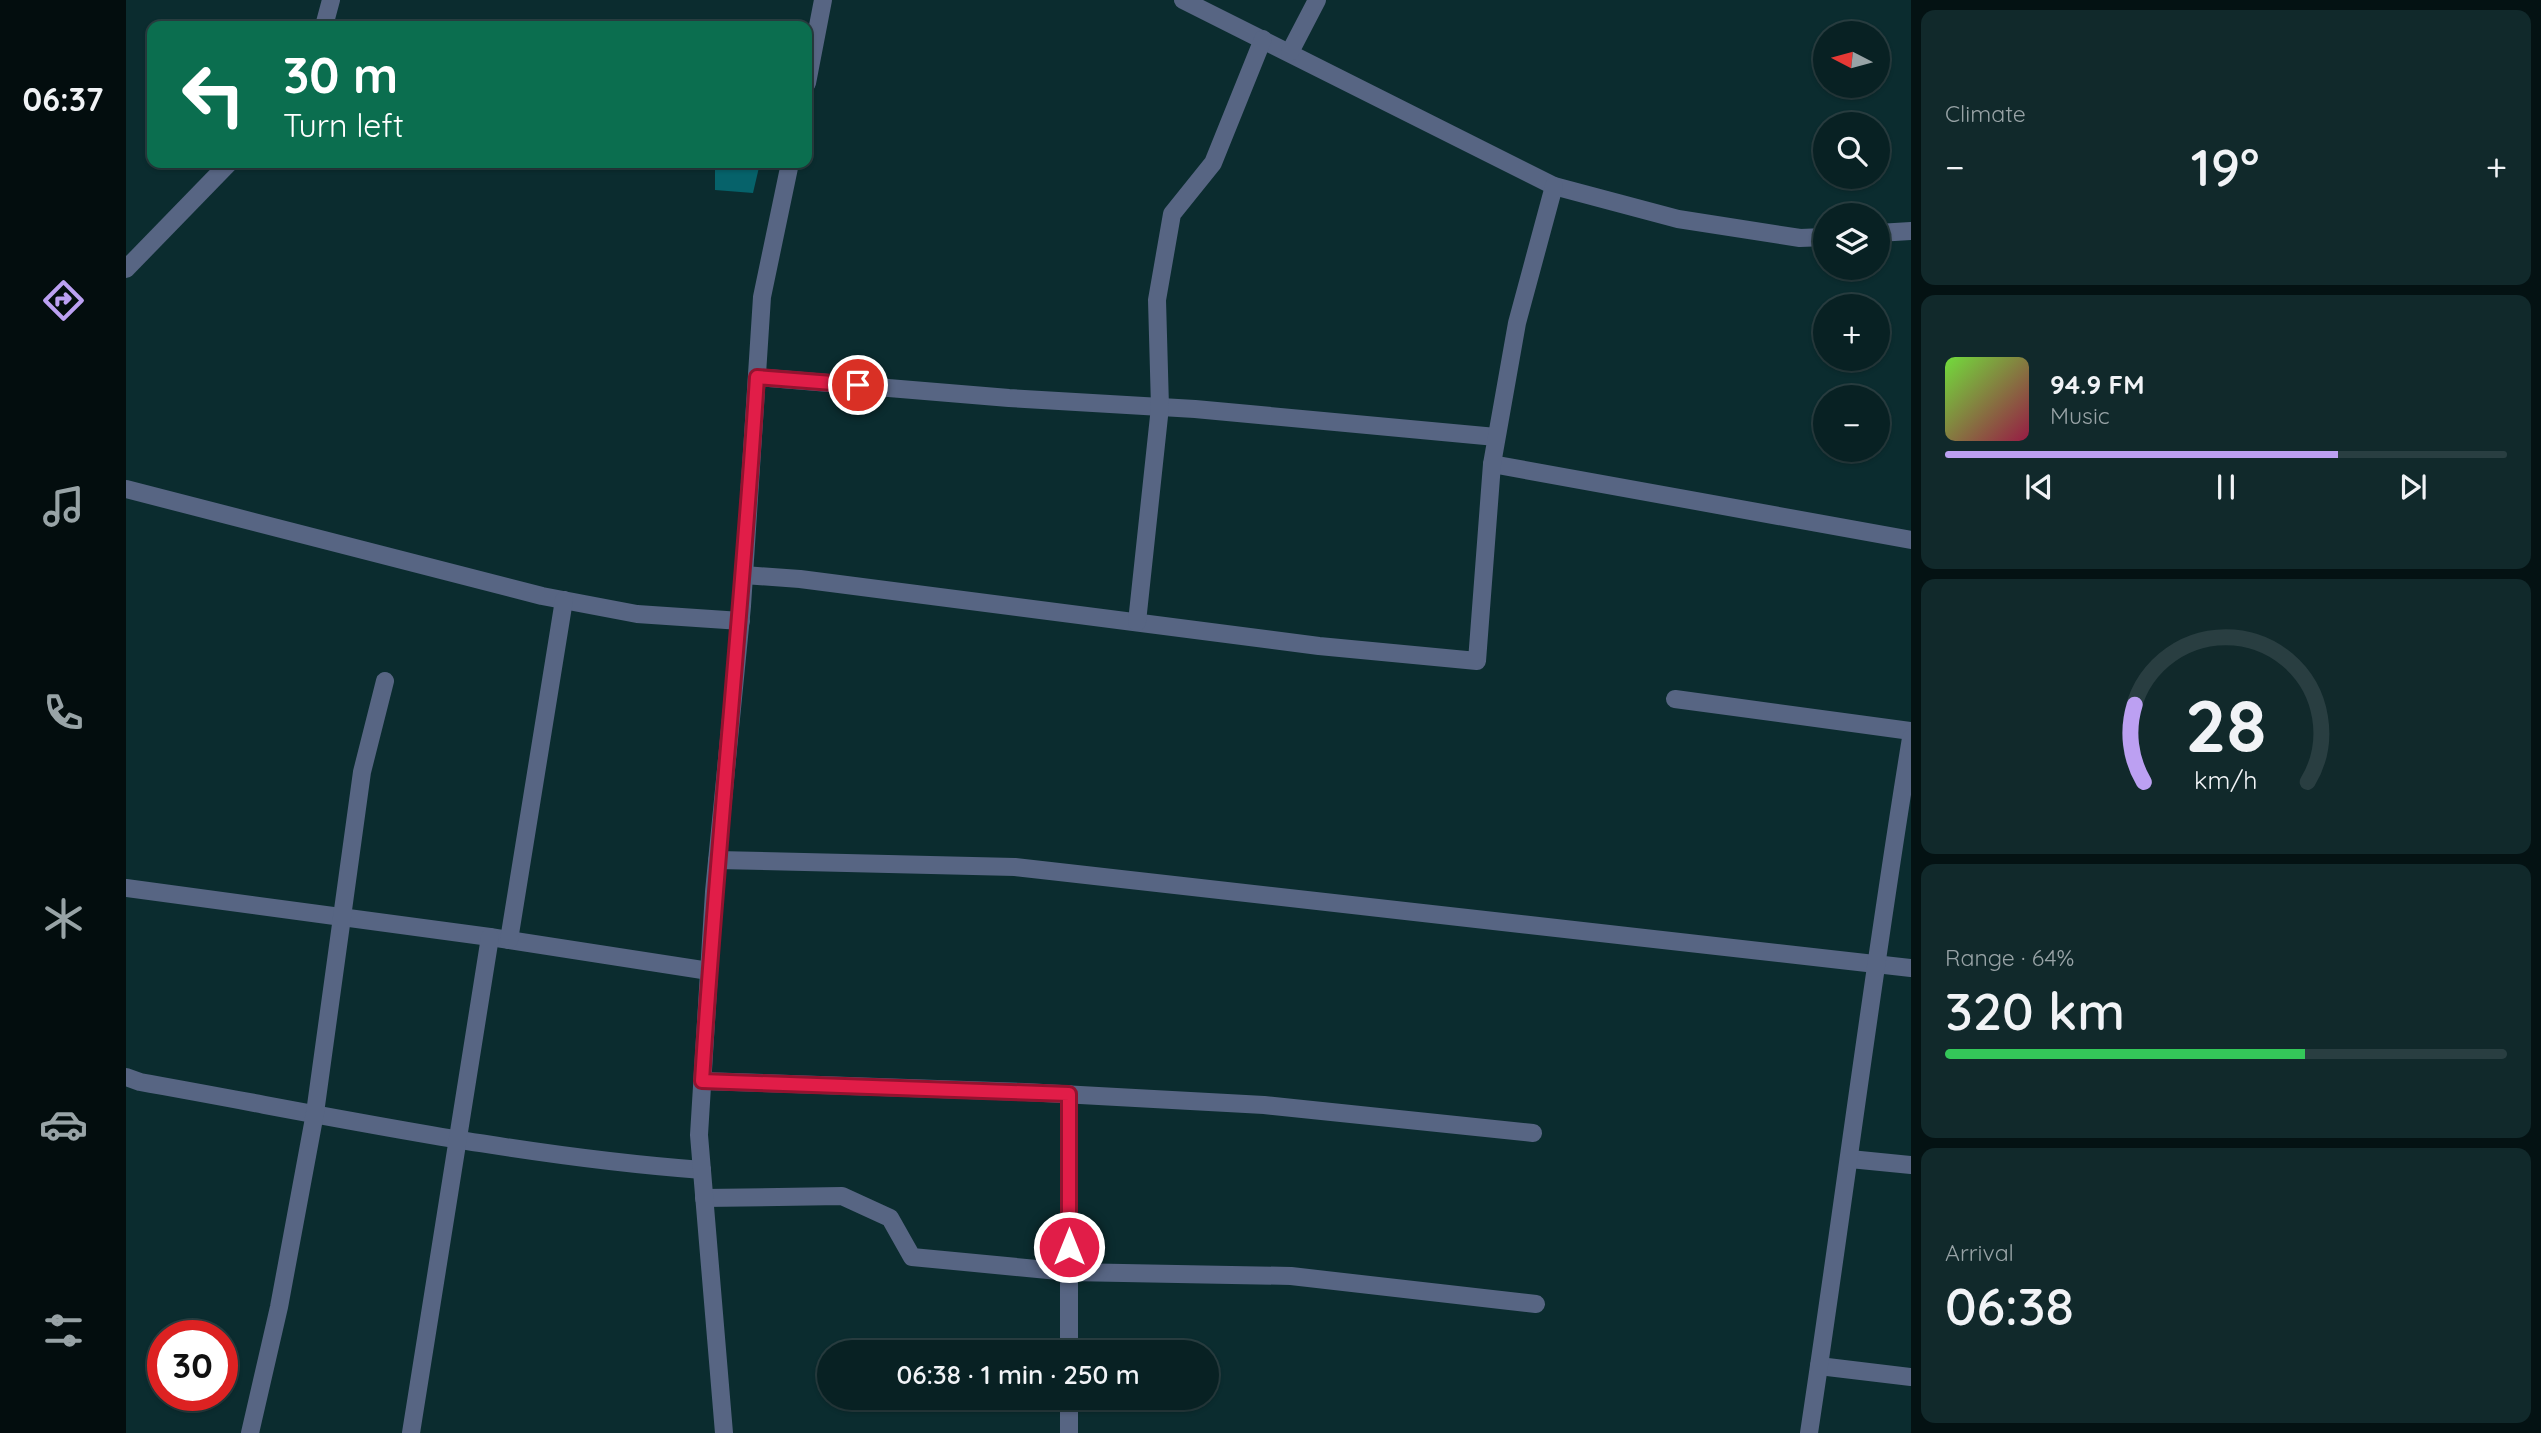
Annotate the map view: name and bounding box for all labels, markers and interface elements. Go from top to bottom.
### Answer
north arrow [1813,21,1890,98]
map controls [1813,21,1890,462]
text: 30 m [283,44,398,105]
icon: left [168,49,259,140]
text: 06:37 [23,79,103,119]
text: Climate [1945,99,2026,128]
text: Turn left [283,105,404,145]
button: search [1813,112,1890,189]
text: 19° [2191,134,2260,199]
text: − [1945,143,1965,191]
text: + [2486,143,2507,191]
button: layers [1813,203,1890,280]
icon: directions [39,276,88,325]
button: + [1813,294,1890,371]
pin [828,355,888,415]
icon: arrive [839,366,877,404]
text: 94.9 FM [2050,368,2144,401]
button: − [1813,385,1890,462]
text: Music [2050,401,2110,430]
icon: previous [2020,468,2058,506]
icon: pause [2207,468,2245,506]
icon: next [2394,468,2432,506]
icon: music [39,482,88,531]
text: 28 [2185,680,2267,771]
icon: phone [39,688,88,737]
text: km/h [2194,764,2258,795]
icon: climate [39,894,88,943]
text: Range · 64% [1945,943,2074,972]
text: 320 km [1945,978,2125,1043]
icon: car [39,1100,88,1149]
position arrow [1032,1210,1106,1284]
text: Arrival [1945,1238,2014,1267]
text: 06:38 [1945,1273,2074,1338]
icon: filters [39,1306,88,1355]
speed limit sign: 30 [147,1320,238,1411]
text: 06:38 · 1 min · 250 m [896,1358,1140,1391]

